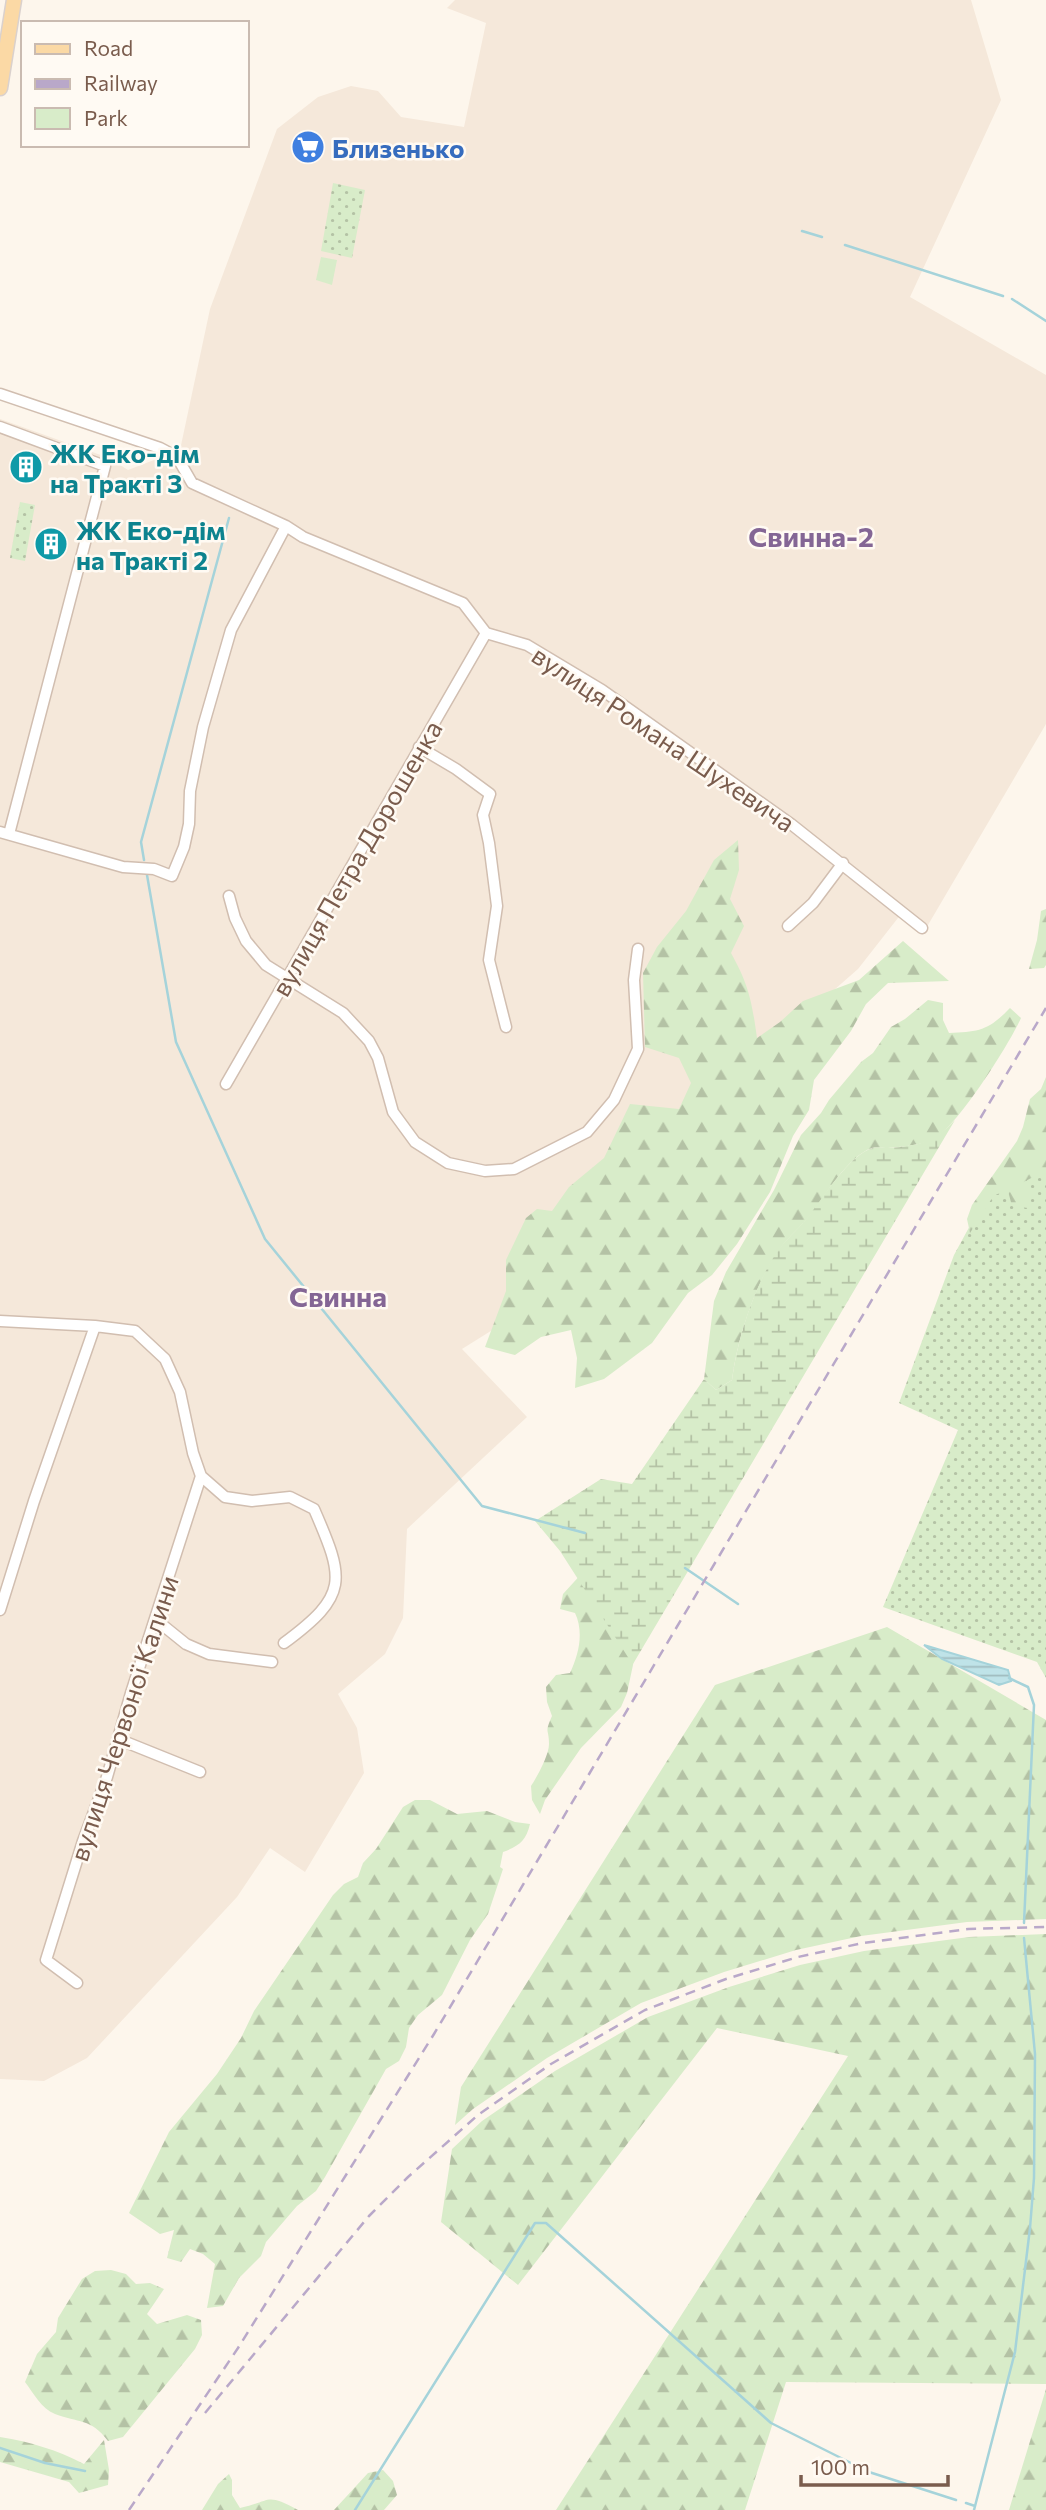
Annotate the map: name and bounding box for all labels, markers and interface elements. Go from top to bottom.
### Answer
legend [21,21,248,147]
text: Road [84,35,133,60]
text: Railway [84,70,158,95]
text: Park [84,105,128,130]
supermarket icon: Близенько [289,128,327,166]
place label: Близенько [332,132,465,163]
place label: ЖК Еко-дім на Тракті 3 [50,437,200,498]
building icon: ЖК Еко-дім на Тракті 3 [7,448,45,486]
place label: ЖК Еко-дім на Тракті 2 [76,514,226,575]
district label: Свинна-2 [748,519,874,553]
building icon: ЖК Еко-дім на Тракті 2 [32,525,70,563]
street label: вулиця Романа Шухевича [527,638,801,838]
street label: вулиця Петра Дорошенка [264,715,448,1001]
district label: Свинна [289,1279,387,1313]
street label: вулиця Червоної Калини [62,1571,184,1865]
scale bar [801,2444,948,2488]
text: 100 m [811,2454,870,2479]

